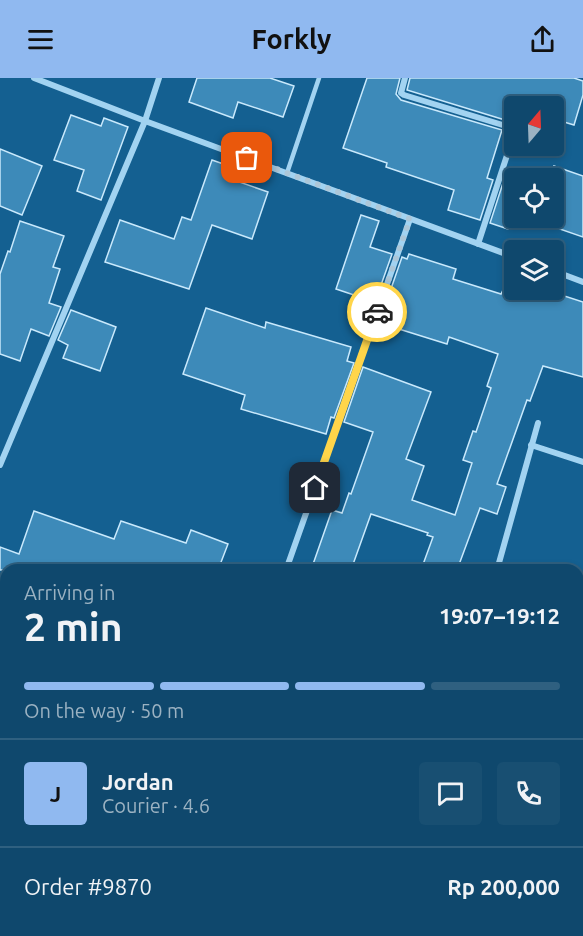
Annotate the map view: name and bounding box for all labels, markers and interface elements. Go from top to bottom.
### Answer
icon: menu [24,23,57,56]
icon: share [526,23,559,56]
text: Forkly [252,24,331,54]
north arrow [504,96,564,156]
map controls [504,96,564,300]
pin [221,132,272,183]
icon: bag [230,141,263,174]
button: locate [504,168,564,228]
button: layers [504,240,564,300]
courier [347,282,407,342]
icon: car [361,296,394,329]
pin [289,462,340,513]
icon: home [298,471,331,504]
text: Arriving in [24,581,115,604]
text: 19:07–19:12 [439,603,560,628]
text: 2 min [24,605,123,648]
text: On the way · 50 m [24,699,184,722]
button: chat [419,762,482,825]
button: phone [497,762,560,825]
text: Jordan [102,769,174,794]
text: J [50,781,61,806]
text: Courier · 4.6 [102,794,210,817]
text: Order #9870 [24,874,152,899]
text: Rp 200,000 [447,874,560,899]

